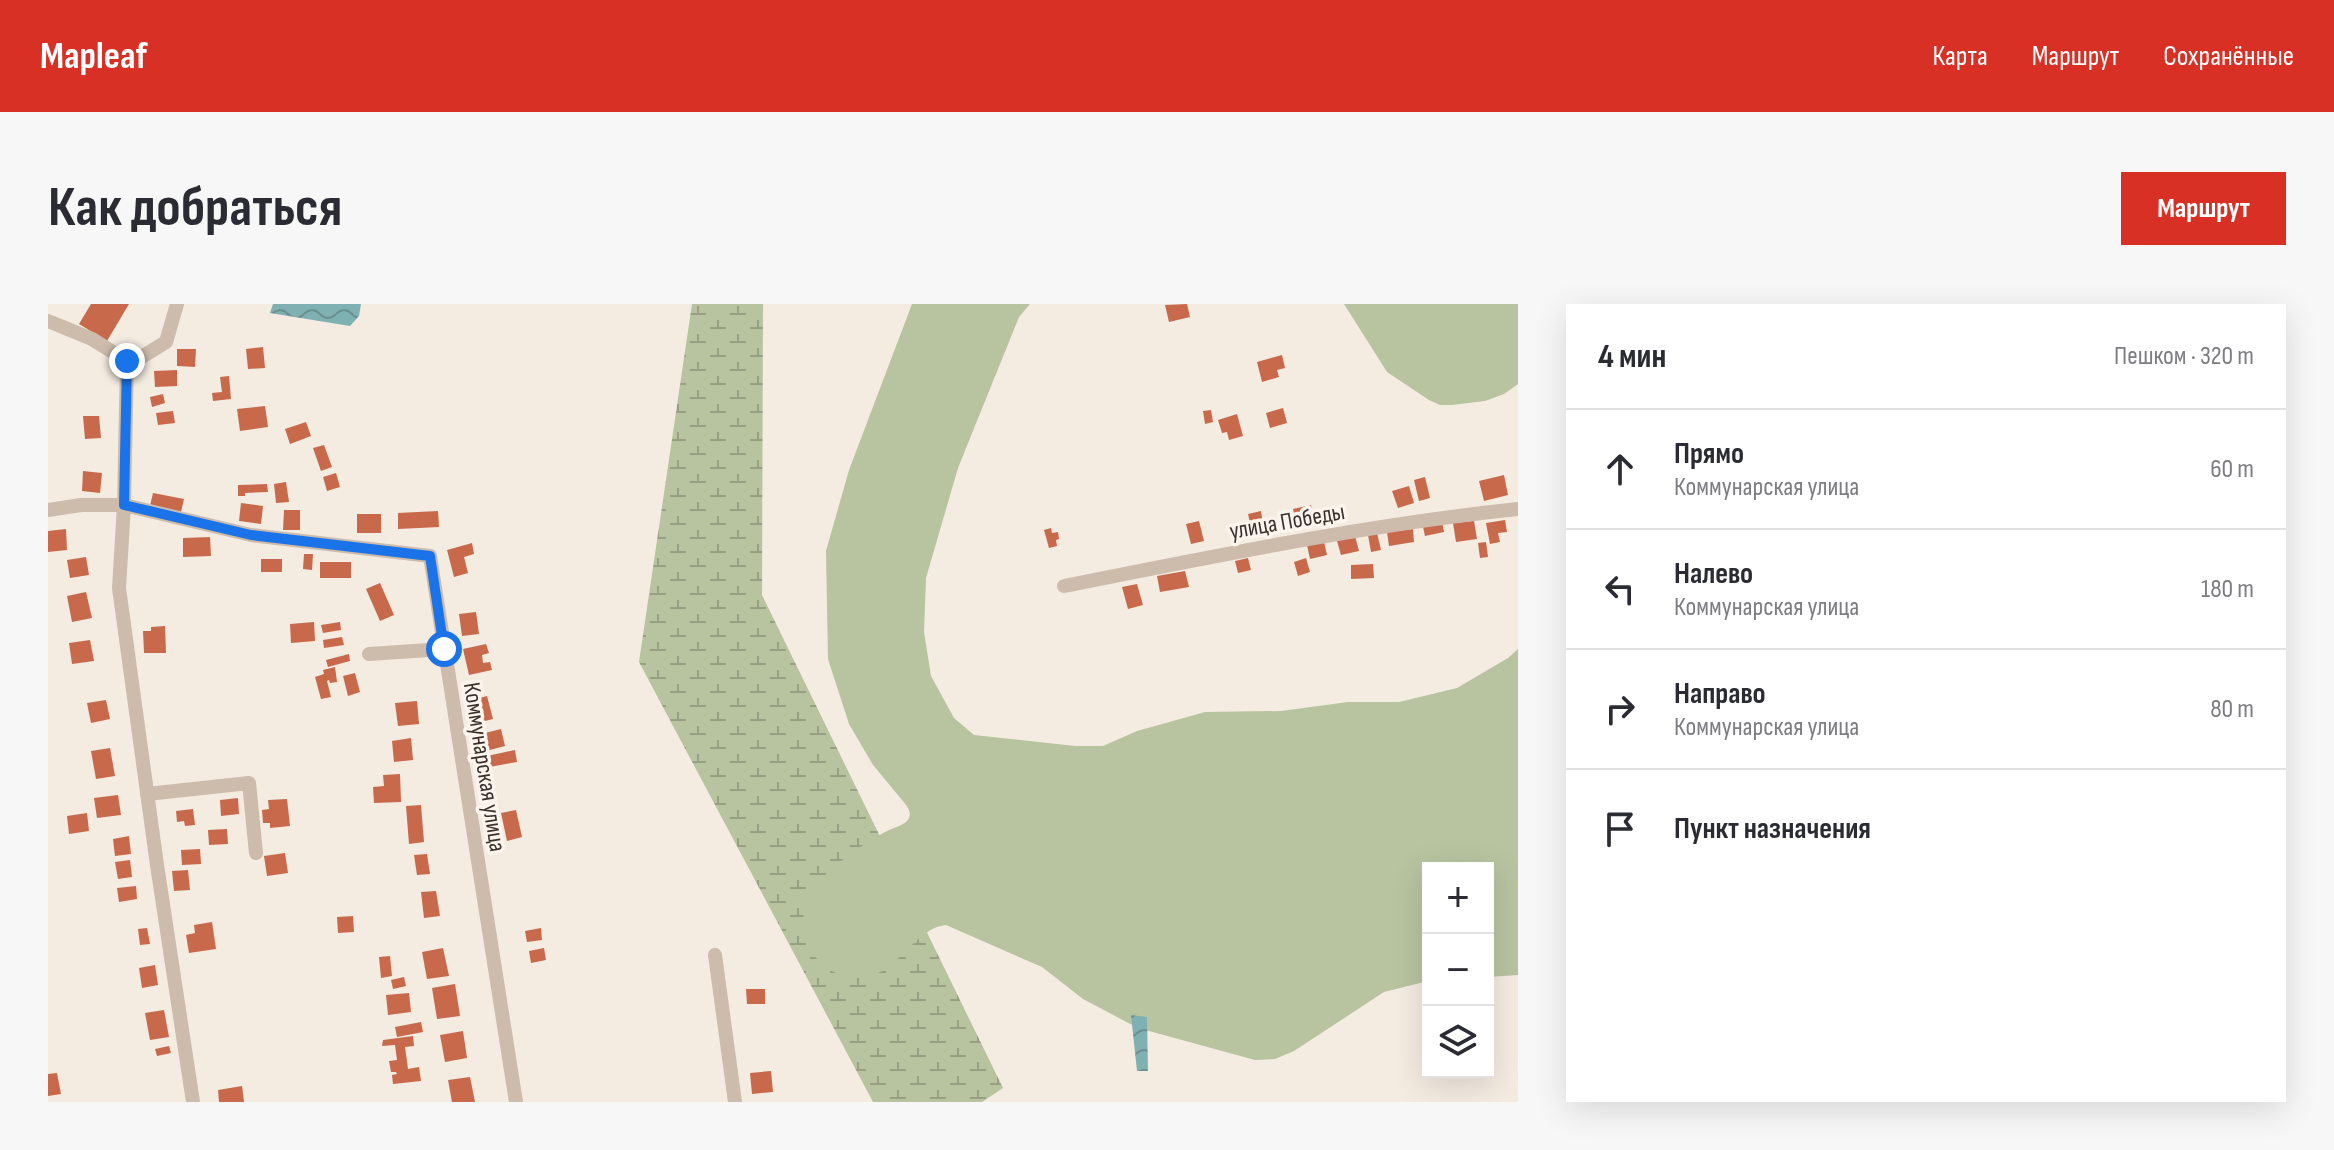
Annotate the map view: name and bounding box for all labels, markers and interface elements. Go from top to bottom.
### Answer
text: Mapleaf [40,34,147,79]
text: Карта [1933,40,1988,73]
text: Маршрут [2032,40,2119,73]
text: Сохранённые [2163,40,2294,73]
button: Маршрут [2121,172,2286,245]
text: Как добраться [48,175,342,242]
text: 4 мин [1598,336,1666,377]
text: Пешком · 320 m [2114,341,2254,372]
route end [109,343,145,379]
text: Прямо [1674,436,1744,472]
icon: ahead [1598,447,1642,491]
text: 60 m [2210,454,2254,485]
text: Коммунарская улица [1674,472,1859,503]
street label: улица Победы [1227,497,1347,546]
text: Налево [1674,556,1753,592]
icon: left [1598,567,1642,611]
text: 180 m [2201,574,2254,605]
text: Коммунарская улица [1674,592,1859,623]
route start [426,631,462,667]
text: Направо [1674,676,1766,712]
street label: Коммунарская улица [457,680,512,854]
icon: right [1598,687,1642,731]
text: 80 m [2210,694,2254,725]
text: Коммунарская улица [1674,712,1859,743]
icon: arrive [1598,807,1642,851]
text: Пункт назначения [1674,811,1871,847]
map controls [1422,862,1494,1078]
button: + [1422,862,1494,934]
button: − [1422,934,1494,1006]
button: layers [1422,1006,1494,1078]

